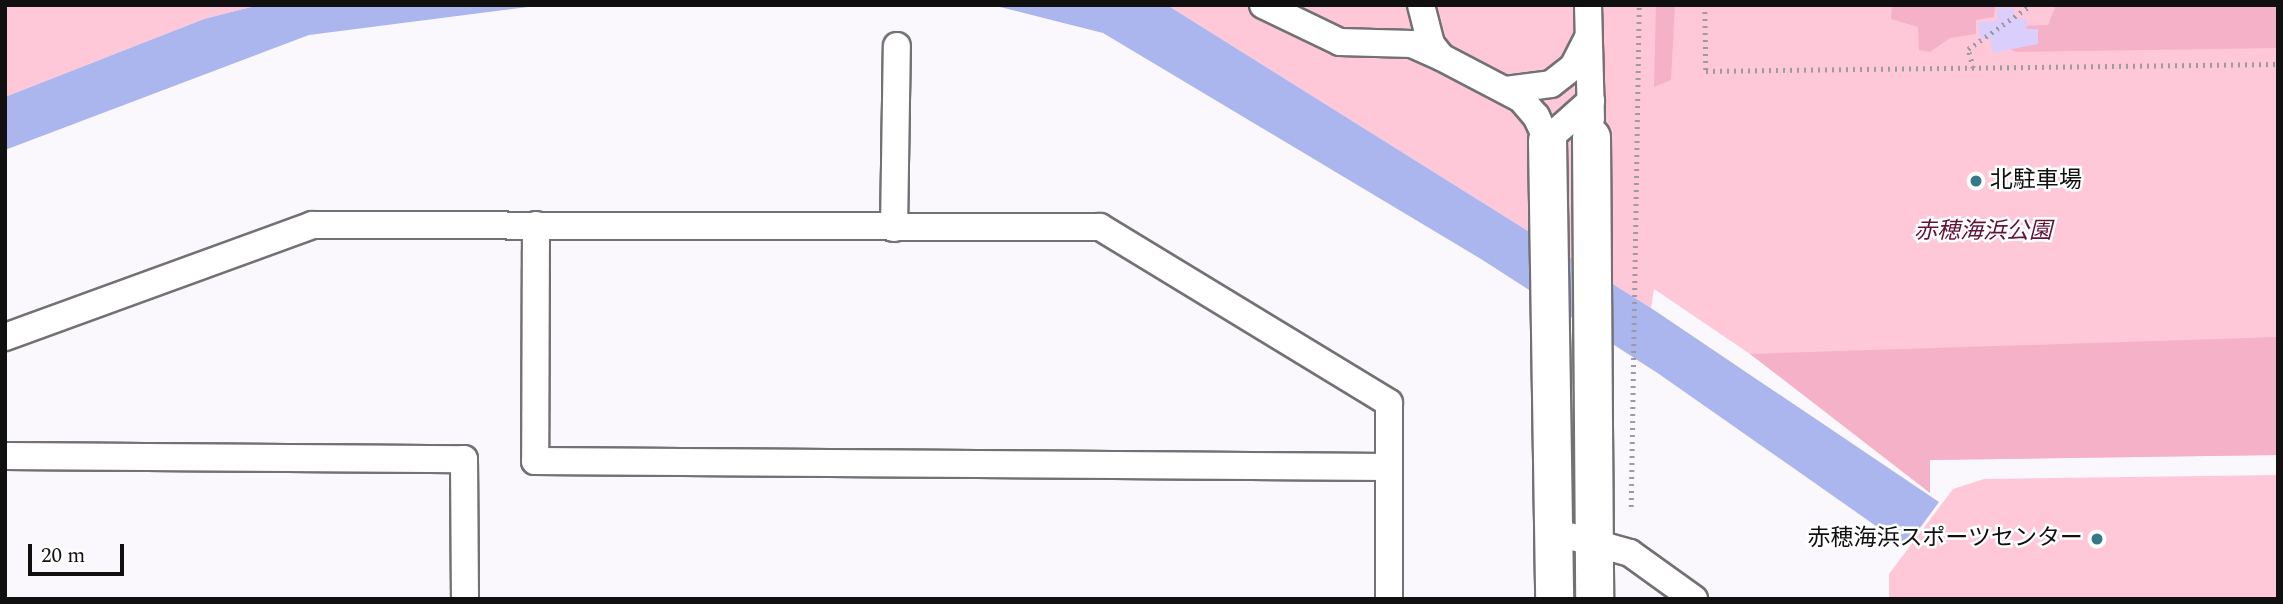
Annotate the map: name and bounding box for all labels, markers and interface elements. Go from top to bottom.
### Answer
place label: 北駐車場 [1990,167,2082,195]
marker: 北駐車場 [1968,173,1984,189]
park label: 赤穂海浜公園 [1914,218,2052,246]
place label: 赤穂海浜スポーツセンター [1807,525,2083,553]
scale bar [32,530,128,574]
marker: 赤穂海浜スポーツセンター [2089,531,2105,547]
text: 20 m [41,540,85,572]

